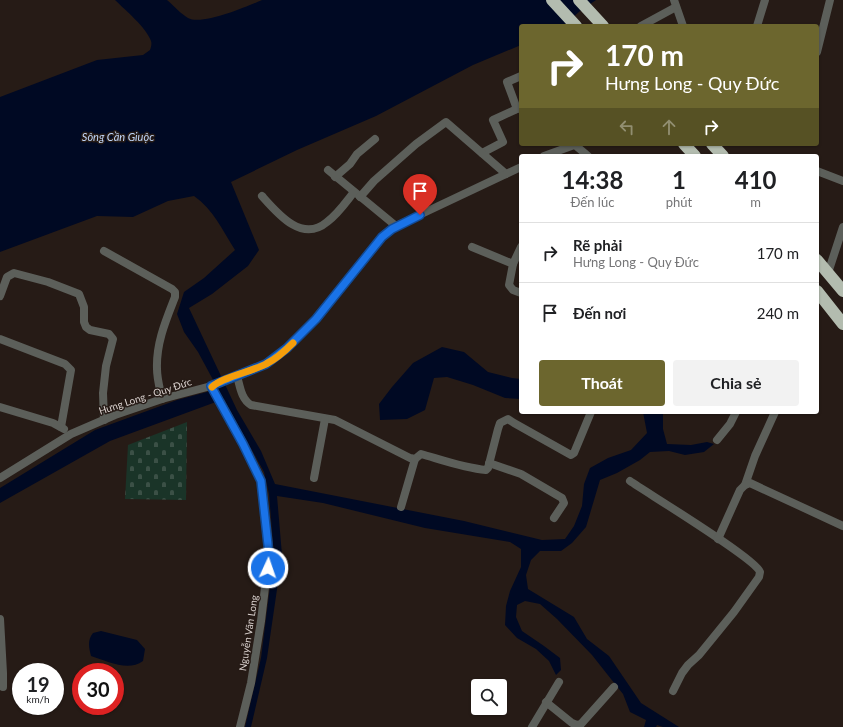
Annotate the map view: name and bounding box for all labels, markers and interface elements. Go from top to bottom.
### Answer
text: 170 m [605,38,684,72]
icon: right [539,40,591,92]
text: Hưng Long - Quy Đức [605,72,779,94]
icon: left [616,116,638,138]
icon: ahead [658,116,680,138]
icon: right [700,116,722,138]
water label: Sông Cần Giuộc [82,130,154,143]
text: 14:38 [561,165,623,194]
text: 1 [672,165,686,194]
text: 410 [735,165,777,194]
pin [403,174,437,215]
icon: arrive [409,180,431,202]
text: Đến lúc [570,194,614,210]
text: phút [666,194,692,210]
text: m [750,194,761,210]
text: Rẽ phải [573,236,622,254]
icon: right [539,242,561,264]
text: 170 m [757,244,799,262]
text: Hưng Long - Quy Đức [573,254,699,270]
icon: arrive [539,302,561,324]
text: Đến nơi [573,304,626,322]
text: 240 m [757,304,799,322]
button: Thoát [539,360,665,406]
button: Chia sẻ [673,360,799,406]
street label: Hưng Long - Quy Đức [97,375,193,417]
position arrow [247,547,289,589]
street label: Nguyễn Văn Long [236,594,260,672]
speed limit sign: 30 [72,663,124,715]
text: 19 [26,672,50,696]
map controls [471,679,507,715]
button: search [471,679,507,715]
text: km/h [26,693,50,705]

